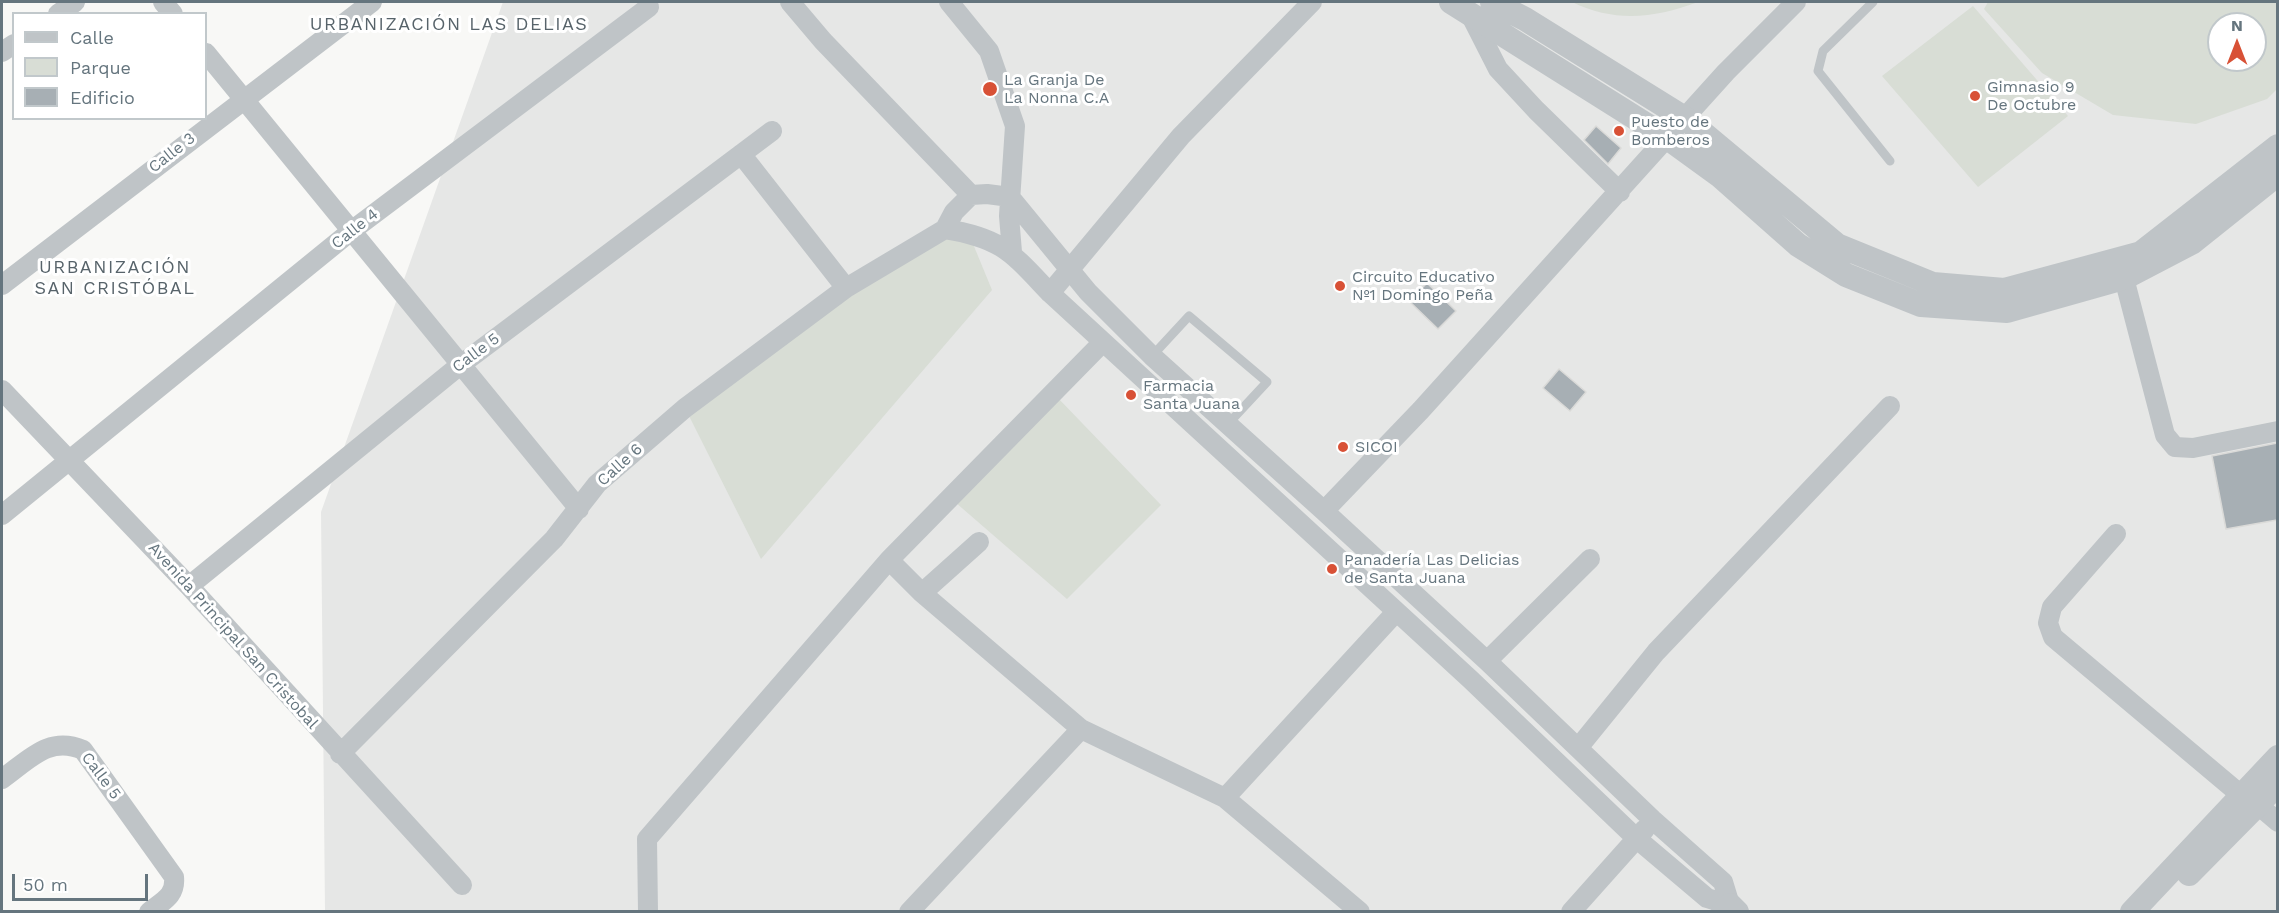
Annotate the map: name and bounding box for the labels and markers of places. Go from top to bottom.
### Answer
place label: La Granja De La Nonna C.A [1004,70,1109,108]
place label: Gimnasio 9 De Octubre [1987,77,2076,115]
marker: La Granja De La Nonna C.A [981,80,999,98]
marker: Gimnasio 9 De Octubre [1968,89,1982,103]
place label: Puesto de Bomberos [1631,112,1710,150]
marker: Puesto de Bomberos [1612,124,1626,138]
place label: Circuito Educativo Nº1 Domingo Peña [1352,267,1495,305]
marker: Circuito Educativo Nº1 Domingo Peña [1333,279,1347,293]
place label: Farmacia Santa Juana [1143,376,1240,414]
marker: Farmacia Santa Juana [1124,388,1138,402]
place label: SICOI [1355,437,1398,457]
marker: SICOI [1336,440,1350,454]
place label: Panadería Las Delicias de Santa Juana [1344,550,1519,588]
marker: Panadería Las Delicias de Santa Juana [1325,562,1339,576]

